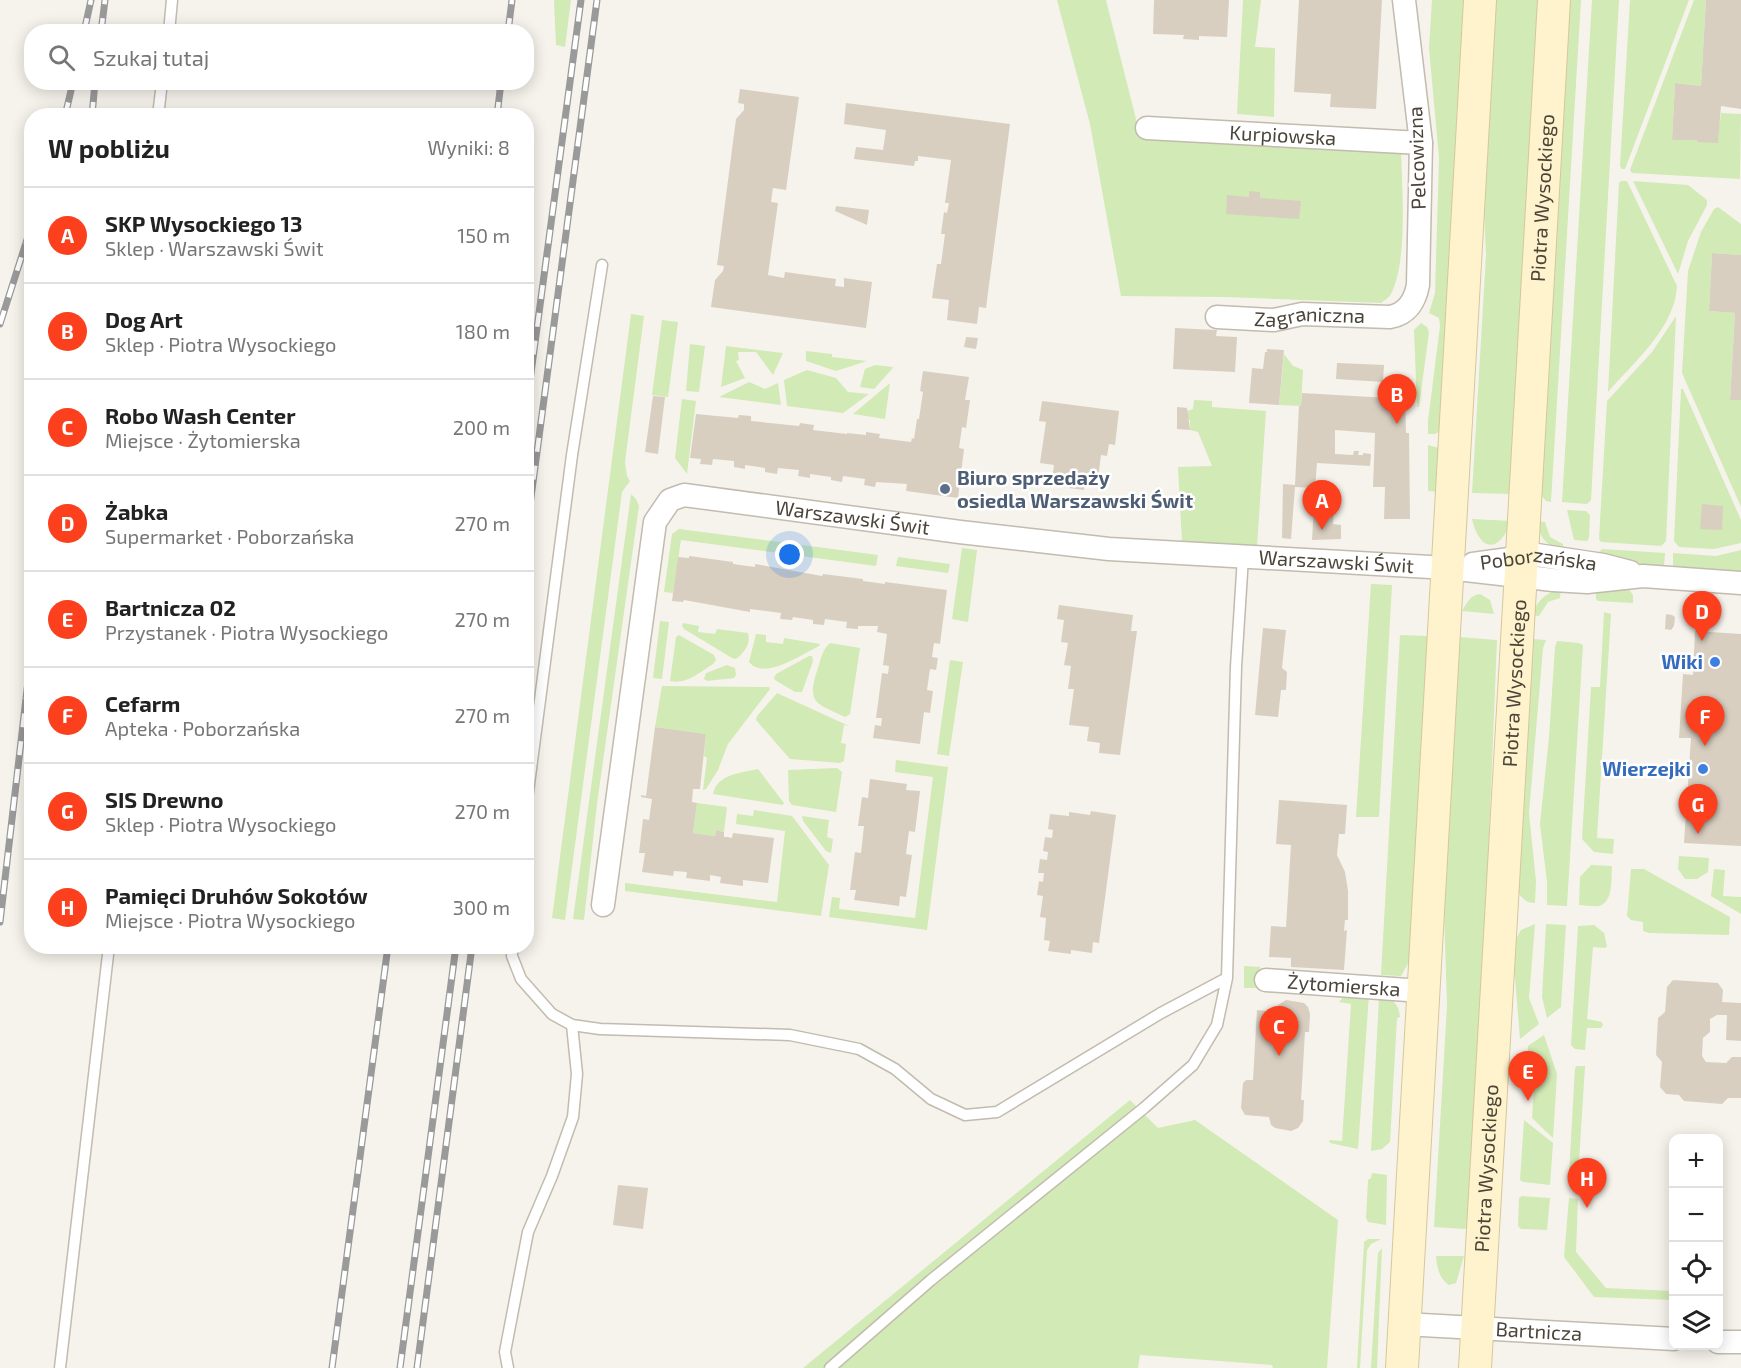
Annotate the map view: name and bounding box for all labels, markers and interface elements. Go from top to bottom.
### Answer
search box [24,24,534,90]
icon: search [45,41,78,74]
text: Szukaj tutaj [93,44,209,70]
street label: Pelcowizna [1402,106,1430,210]
street label: Piotra Wysockiego [1525,113,1558,283]
street label: Kurpiowska [1229,120,1337,149]
text: W pobliżu [48,132,170,163]
text: Wyniki: 8 [427,135,510,159]
text: SKP Wysockiego 13 [105,210,303,236]
text: A [61,223,74,247]
text: 150 m [457,223,510,247]
text: Sklep · Warszawski Świt [105,236,324,260]
street label: Zagraniczna [1254,300,1366,331]
text: Dog Art [105,306,183,332]
text: B [61,319,74,343]
text: 180 m [456,319,510,343]
text: Sklep · Piotra Wysockiego [105,332,336,356]
pin: B [1378,374,1416,424]
text: Robo Wash Center [105,402,296,428]
text: C [62,415,73,439]
text: 200 m [453,415,510,439]
text: Miejsce · Żytomierska [105,428,301,452]
place label: Biuro sprzedaży osiedla Warszawski Świt [957,465,1193,512]
pin: A [1302,480,1342,530]
marker: Biuro sprzedaży osiedla Warszawski Świt [938,482,952,496]
street label: Warszawski Świt [774,494,932,539]
text: Żabka [105,498,168,524]
text: D [61,511,74,535]
text: 270 m [454,511,510,535]
text: Supermarket · Poborzańska [105,524,354,548]
your location [775,540,804,569]
street label: Poborzańska [1478,542,1599,575]
street label: Warszawski Świt [1258,544,1415,577]
pin: D [1682,592,1722,641]
text: Bartnicza 02 [105,594,236,620]
street label: Piotra Wysockiego [1497,598,1530,768]
text: E [62,607,73,631]
text: 270 m [454,607,510,631]
text: Przystanek · Piotra Wysockiego [105,620,388,644]
place label: Wiki [1661,649,1703,673]
marker: Wiki [1708,655,1722,669]
text: Cefarm [105,690,181,716]
pin: F [1686,696,1724,746]
text: F [62,703,73,727]
text: 270 m [454,703,510,727]
text: Apteka · Poborzańska [105,716,300,740]
place label: Wierzejki [1602,756,1691,780]
marker: Wierzejki [1696,762,1710,776]
pin: G [1678,784,1718,834]
text: SIS Drewno [105,786,223,812]
text: G [61,799,74,823]
text: 270 m [454,799,510,823]
text: Sklep · Piotra Wysockiego [105,812,336,836]
text: Pamięci Druhów Sokołów [105,882,368,908]
text: H [61,895,74,919]
text: 300 m [453,895,510,919]
text: Miejsce · Piotra Wysockiego [105,908,355,932]
street label: Żytomierska [1286,969,1401,1000]
pin: C [1260,1006,1298,1056]
pin: E [1508,1052,1547,1101]
street label: Piotra Wysockiego [1469,1084,1502,1253]
map controls [1669,1134,1723,1350]
button: + [1669,1134,1723,1188]
pin: H [1568,1158,1606,1208]
button: − [1669,1188,1723,1242]
button: locate [1669,1242,1723,1296]
button: layers [1669,1296,1723,1350]
street label: Bartnicza [1495,1316,1583,1345]

